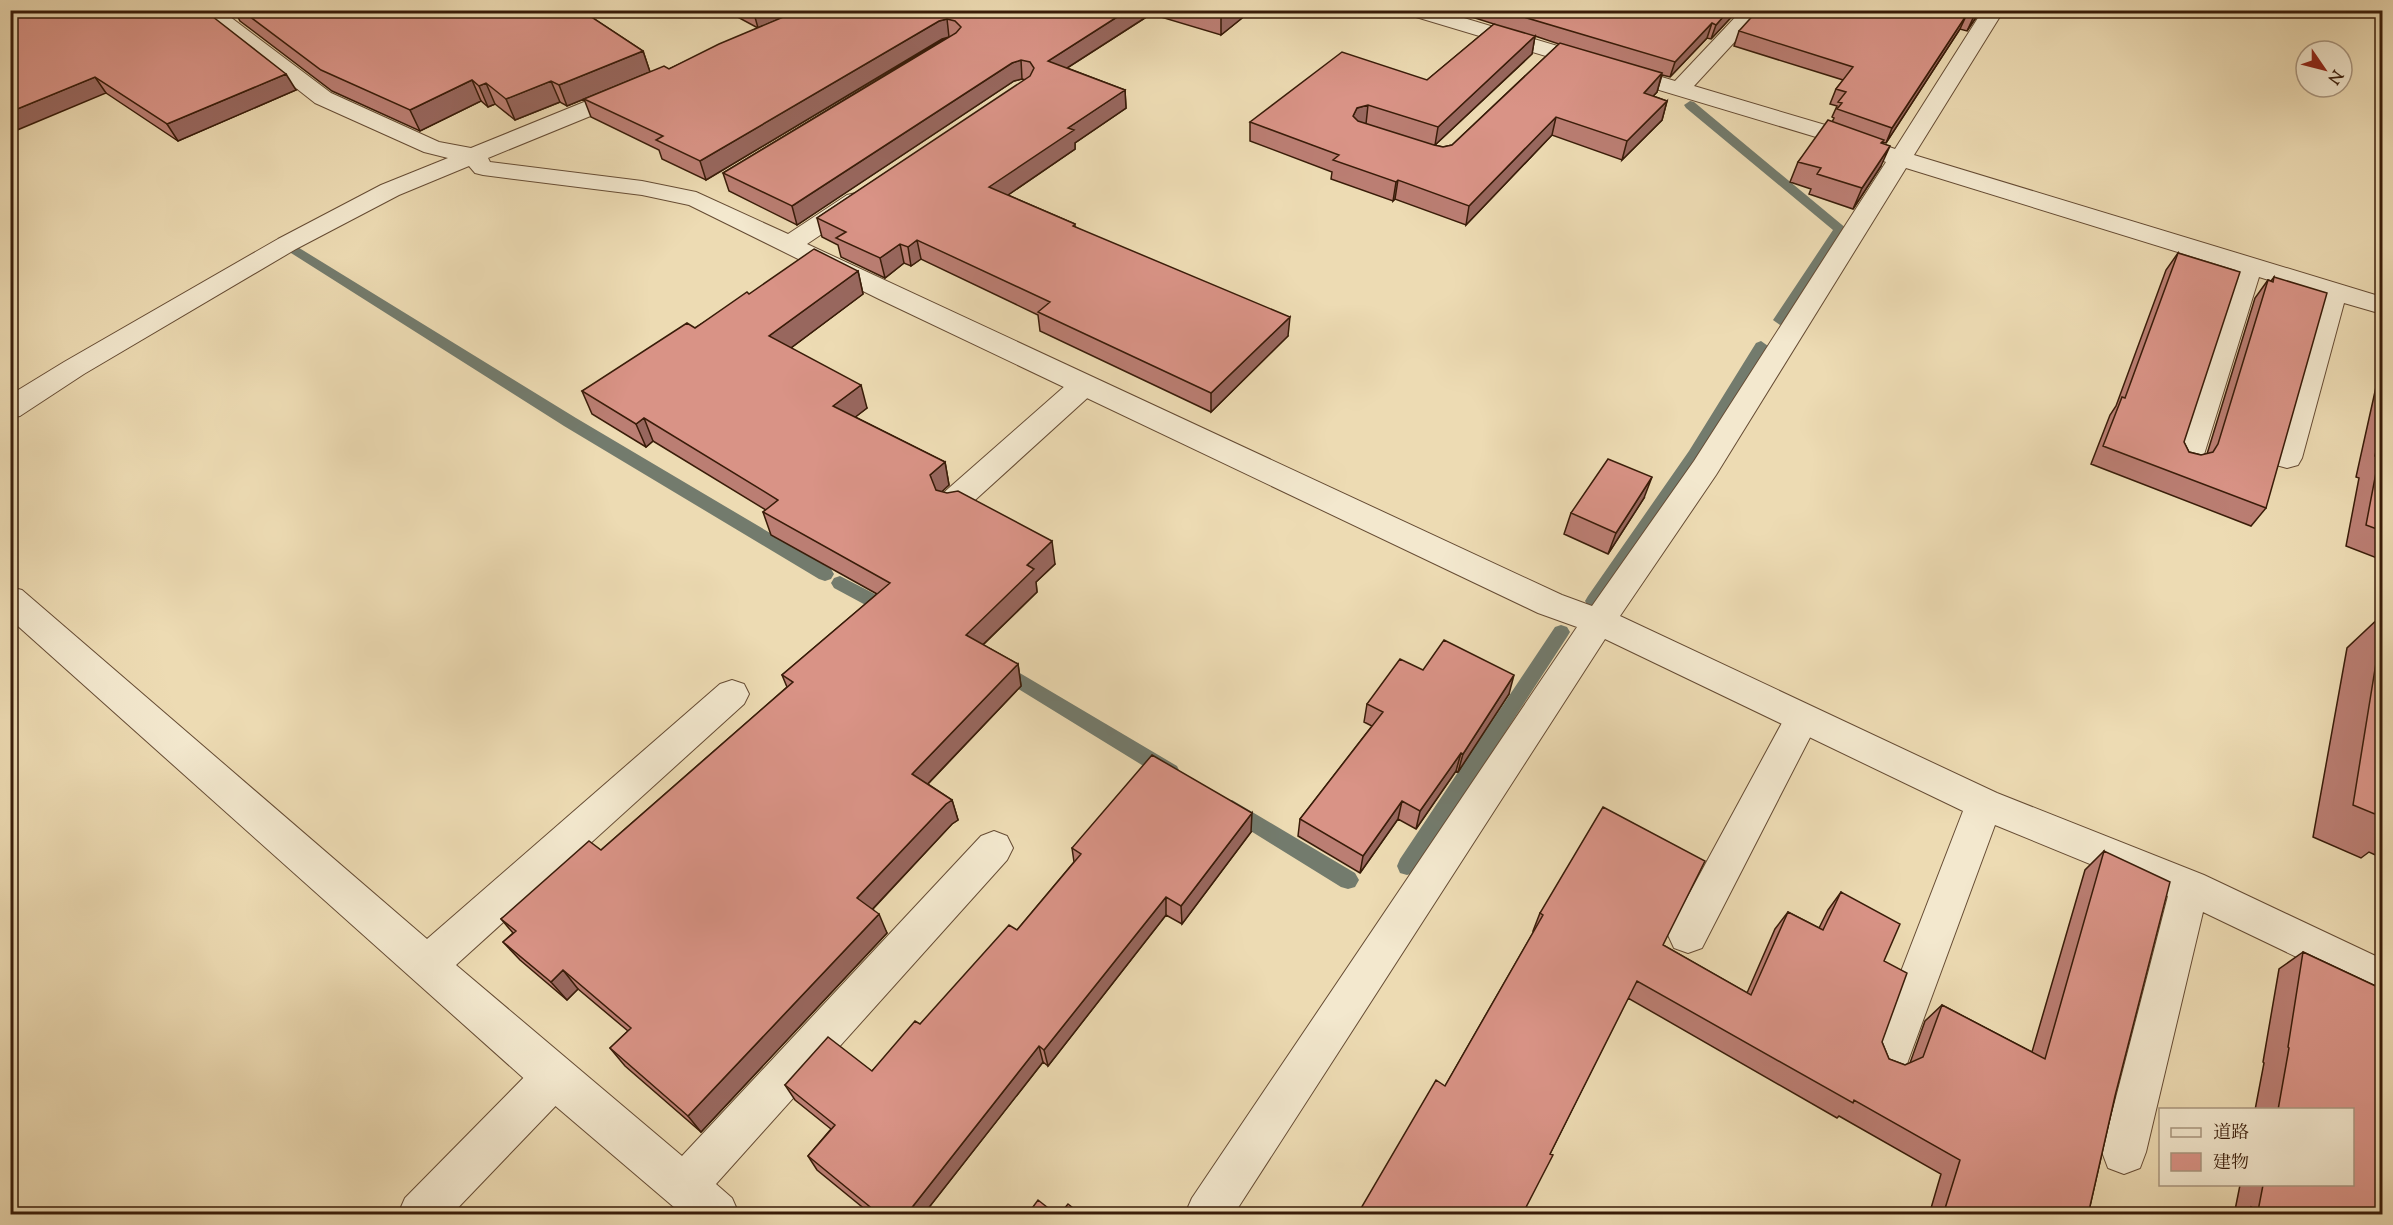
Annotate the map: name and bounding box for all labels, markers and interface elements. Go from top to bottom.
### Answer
north arrow [2294,39,2354,99]
text: N [2321,64,2347,88]
legend [2159,1108,2354,1186]
text: 道路 [2213,1121,2249,1147]
text: 建物 [2213,1151,2249,1177]

